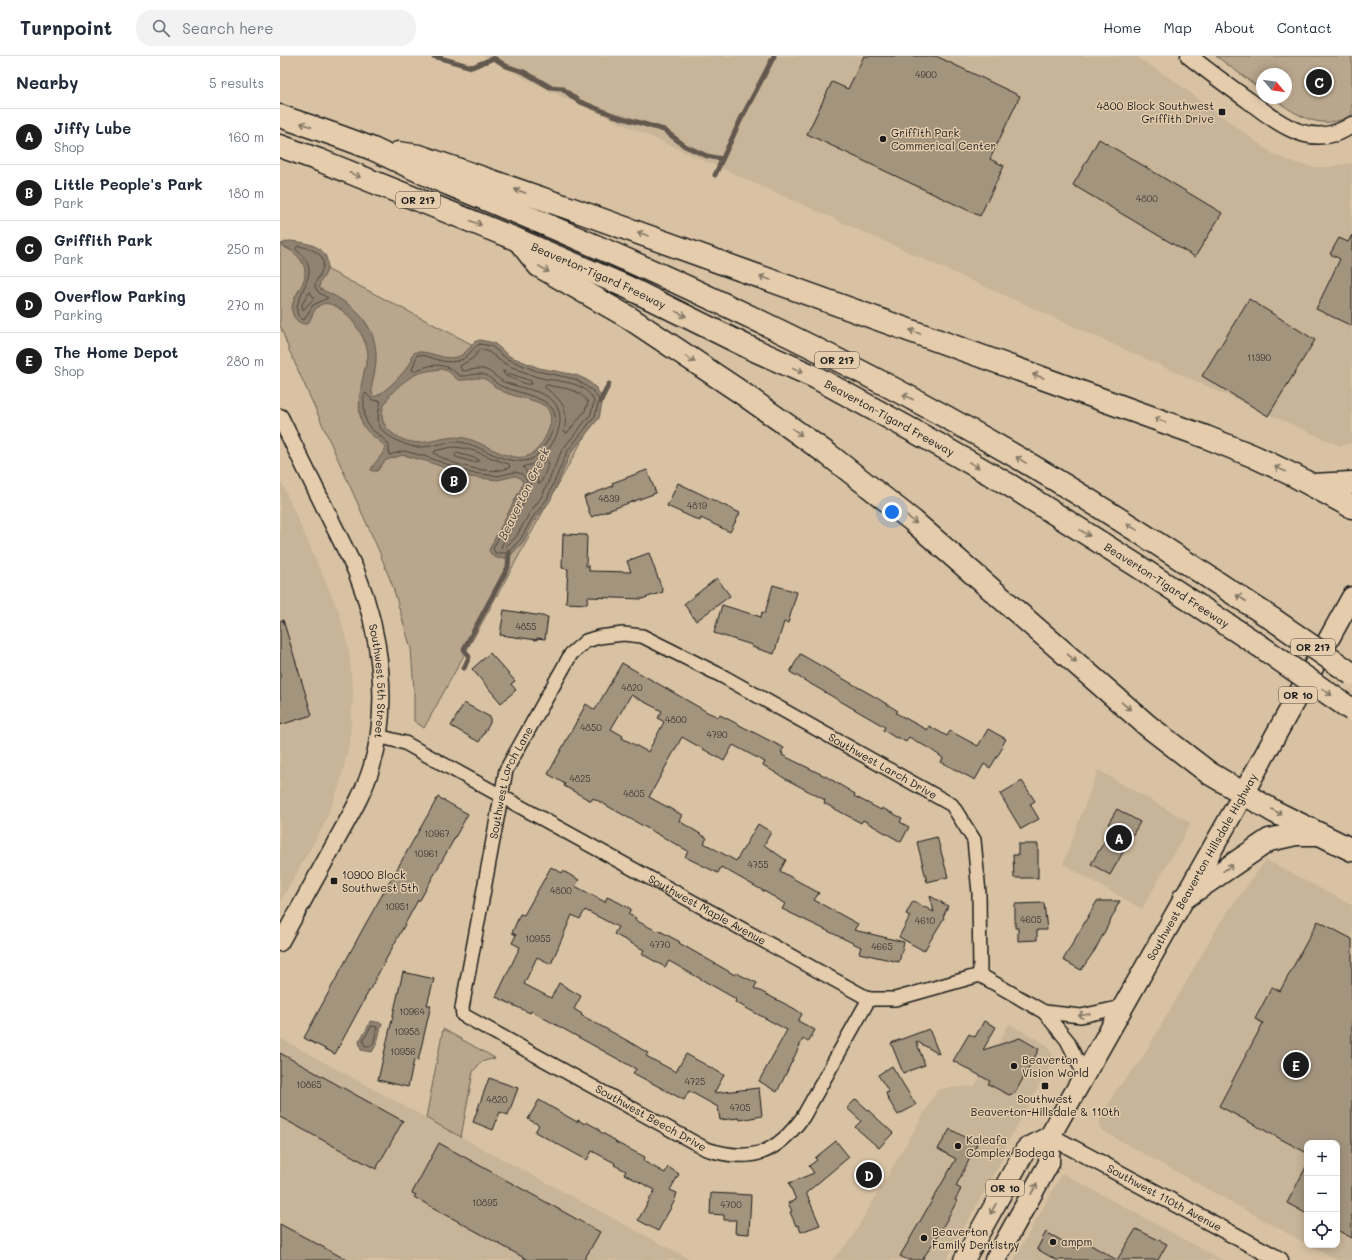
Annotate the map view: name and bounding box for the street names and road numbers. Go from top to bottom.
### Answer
road number: OR 217 [396,192,440,208]
street label: Beaverton-Tigard Freeway [529,239,669,312]
road number: OR 217 [815,352,859,368]
street label: Beaverton-Tigard Freeway [822,376,958,459]
street label: Beaverton-Tigard Freeway [1102,539,1233,631]
street label: Southwest 5th Street [366,622,389,740]
road number: OR 217 [1291,639,1335,655]
road number: OR 10 [1279,687,1317,703]
street label: Southwest Larch Lane [485,723,536,840]
street label: Southwest Larch Drive [826,729,940,802]
street label: Southwest Beaverton Hillsdale Highway [1143,770,1260,963]
street label: Southwest Maple Avenue [646,871,769,948]
street label: Southwest Beech Drive [593,1081,710,1154]
street label: Southwest 110th Avenue [1105,1160,1225,1234]
road number: OR 10 [986,1180,1024,1196]

